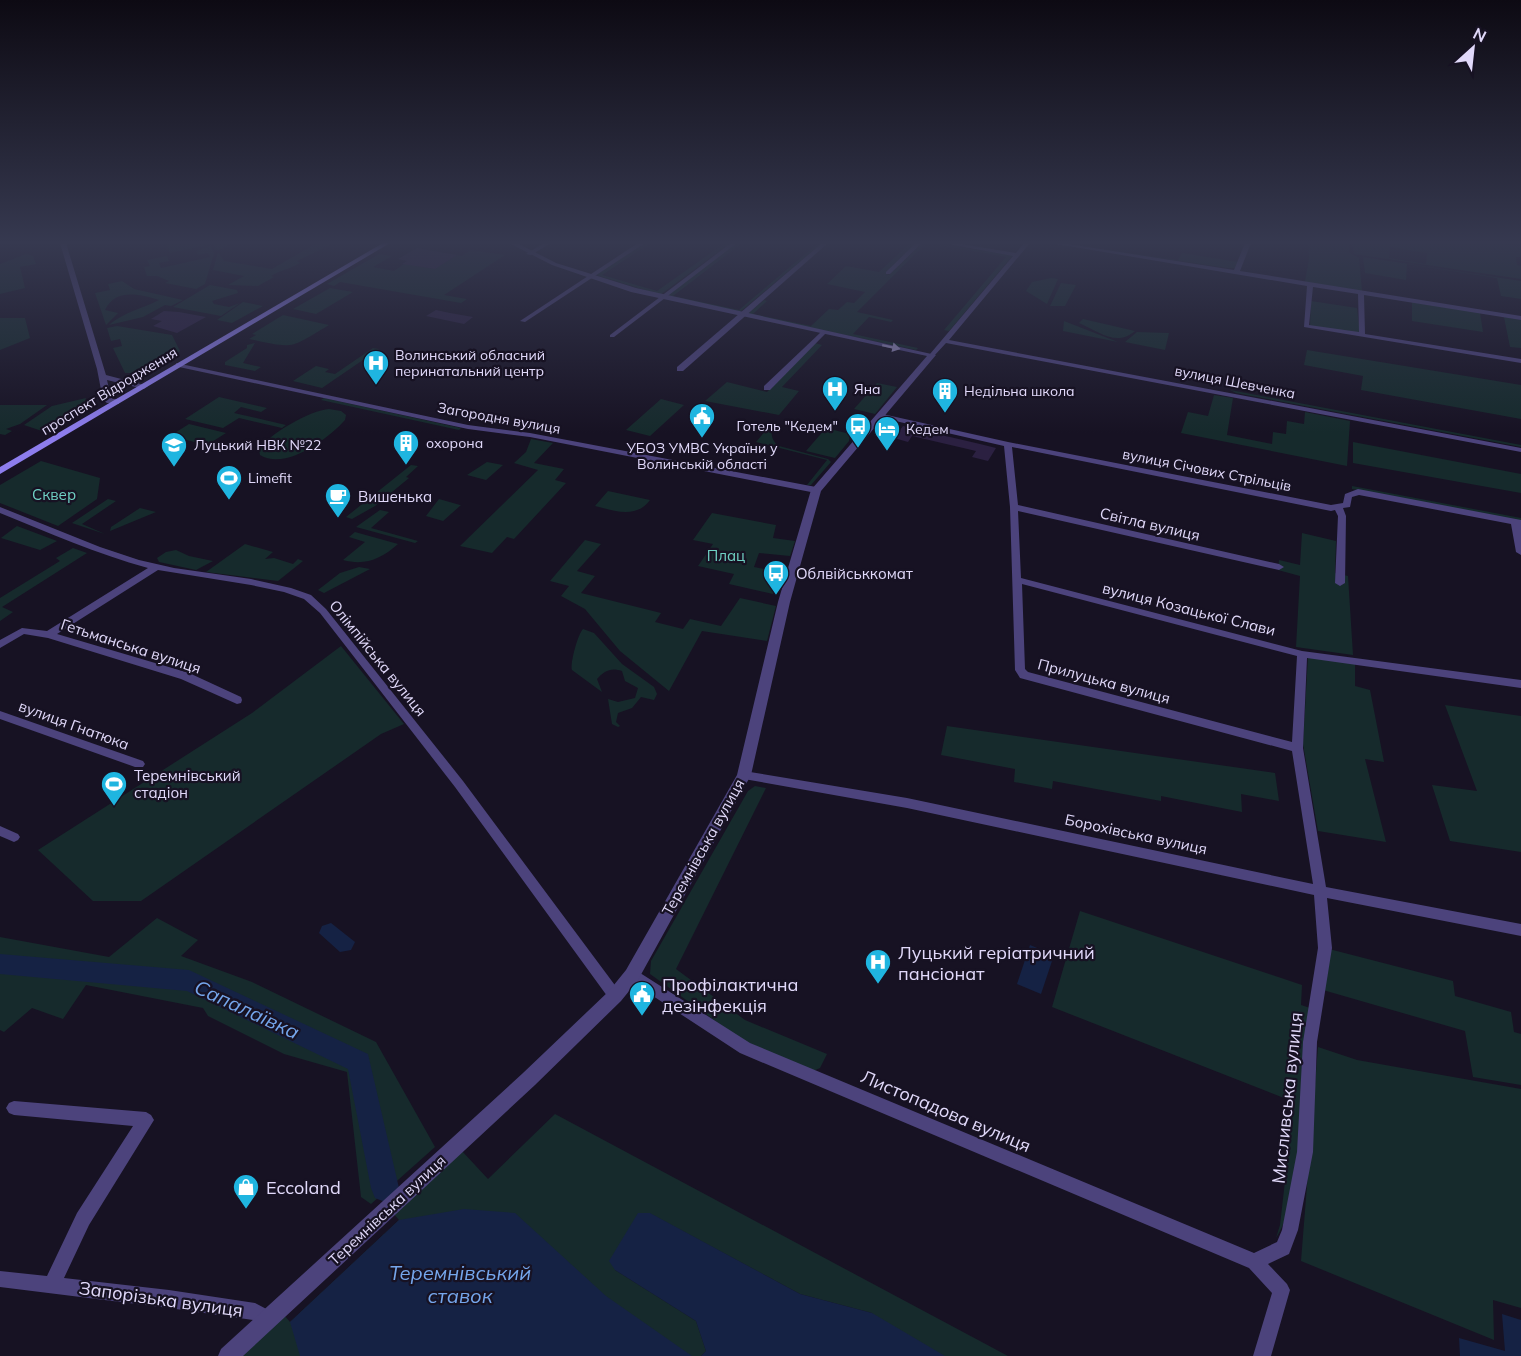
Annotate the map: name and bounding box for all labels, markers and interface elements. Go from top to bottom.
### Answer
north arrow [1443,18,1503,78]
text: N [1470,23,1490,46]
street label: проспект Відродження [38,343,180,439]
one-way arrow [882,343,901,352]
place label: Волинський обласний перинатальний центр [395,346,545,380]
hospital icon: Волинський обласний перинатальний центр [361,348,391,386]
street label: вулиця Шевченка [1173,362,1297,402]
hospital icon: Яна [820,374,850,412]
building icon: Недільна школа [930,376,960,414]
place label: Яна [854,380,881,398]
place label: Недільна школа [964,382,1075,400]
street label: Загородня вулиця [436,398,562,438]
public building icon: УБОЗ УМВС України у Волинськiй області [687,401,717,439]
bus stop icon: Готель "Кедем" [843,411,873,449]
hotel icon: Кедем [872,414,902,452]
place label: Готель "Кедем" [737,417,838,435]
place label: Кедем [906,420,949,438]
building icon: охорона [391,428,421,466]
school or university icon: Луцький НВК №22 [159,430,189,468]
place label: охорона [426,434,483,452]
place label: Луцький НВК №22 [194,436,321,454]
place label: УБОЗ УМВС України у Волинськiй області [625,439,778,473]
street label: вулиця Січових Стрільців [1121,445,1293,495]
sports icon: Limefit [214,463,244,501]
place label: Limefit [248,469,292,487]
cafe icon: Вишенька [323,481,353,519]
park label: Сквер [32,485,76,504]
place label: Вишенька [358,487,432,506]
street label: Світла вулиця [1098,503,1202,545]
park label: Плац [707,546,745,565]
bus stop icon: Облвійськкомат [761,558,791,596]
place label: Облвійськкомат [796,564,913,583]
street label: вулиця Козацької Слави [1101,578,1277,640]
street label: Олімпійська вулиця [325,596,431,720]
street label: Гетьманська вулиця [59,614,203,678]
street label: Прилуцька вулиця [1036,654,1172,708]
street label: вулиця Гнатюка [16,696,132,754]
place label: Теремнівський стадіон [134,766,241,802]
sports icon: Теремнівський стадіон [99,769,129,807]
street label: Теремнівська вулиця [658,776,748,918]
street label: Борохівська вулиця [1063,810,1209,858]
place label: Луцький геріатричний пансіонат [898,941,1095,985]
hospital icon: Луцький геріатричний пансіонат [863,947,893,985]
place label: Профілактична дезінфекція [662,973,798,1017]
water label: Сапалаївка [191,974,303,1044]
public building icon: Профілактична дезінфекція [627,979,657,1017]
street label: Мисливська вулиця [1267,1011,1307,1185]
street label: Листопадова вулиця [858,1065,1034,1157]
street label: Теремнівська вулиця [325,1151,449,1269]
shop icon: Eccoland [231,1172,261,1210]
place label: Eccoland [266,1176,341,1199]
water label: Теремнівський ставок [389,1260,531,1308]
street label: Запорізька вулиця [78,1276,244,1322]

